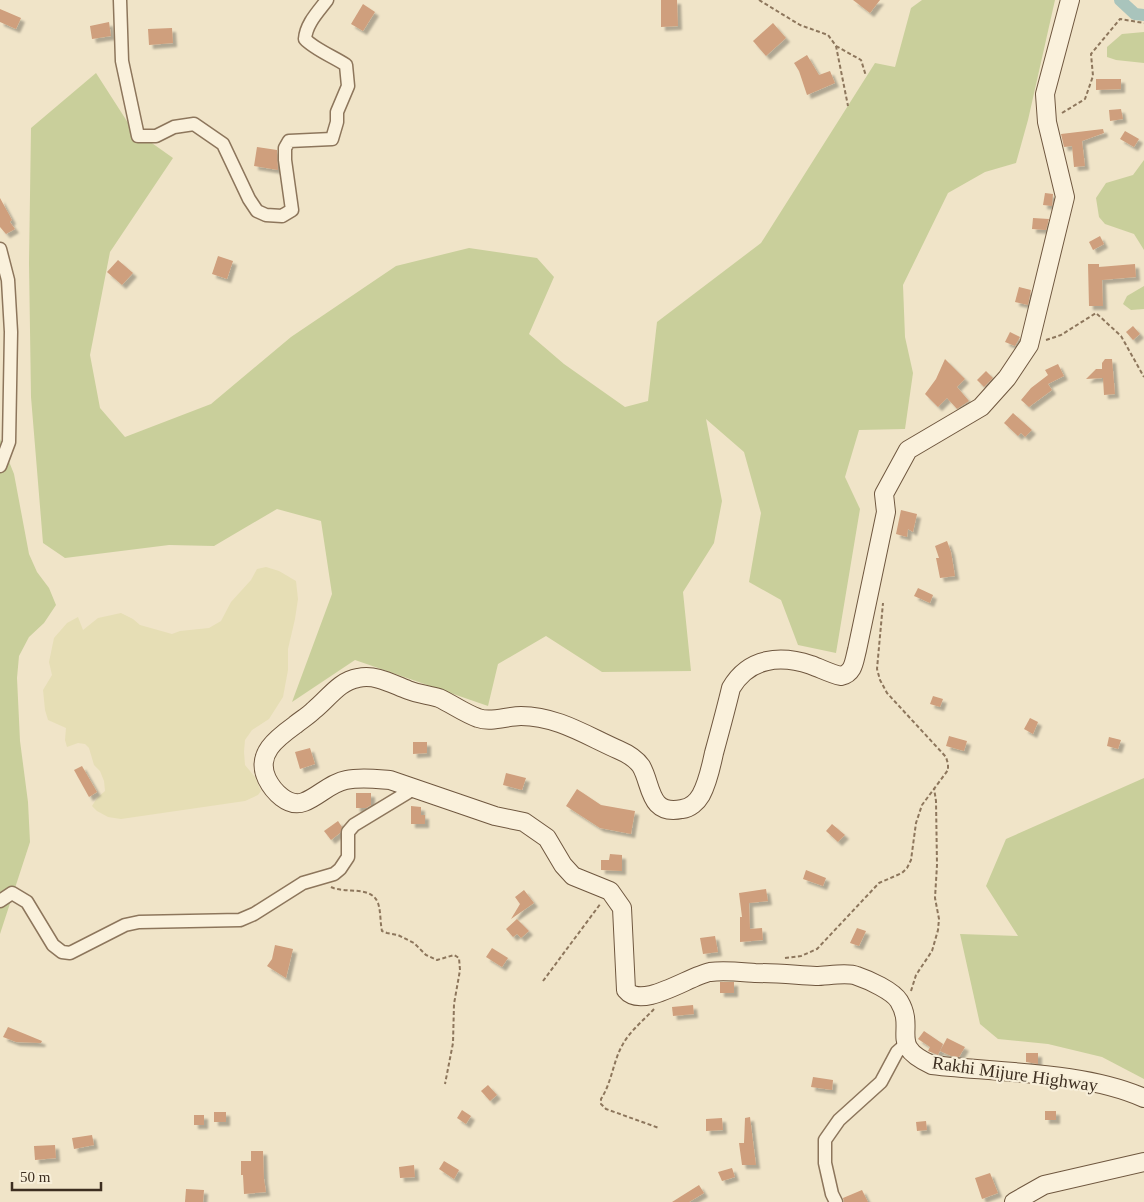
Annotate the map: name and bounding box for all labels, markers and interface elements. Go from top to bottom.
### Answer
street label: Rakhi Mijure Highway [931,1052,1099,1096]
scale bar [12,1160,101,1192]
text: 50 m [20,1169,51,1185]

